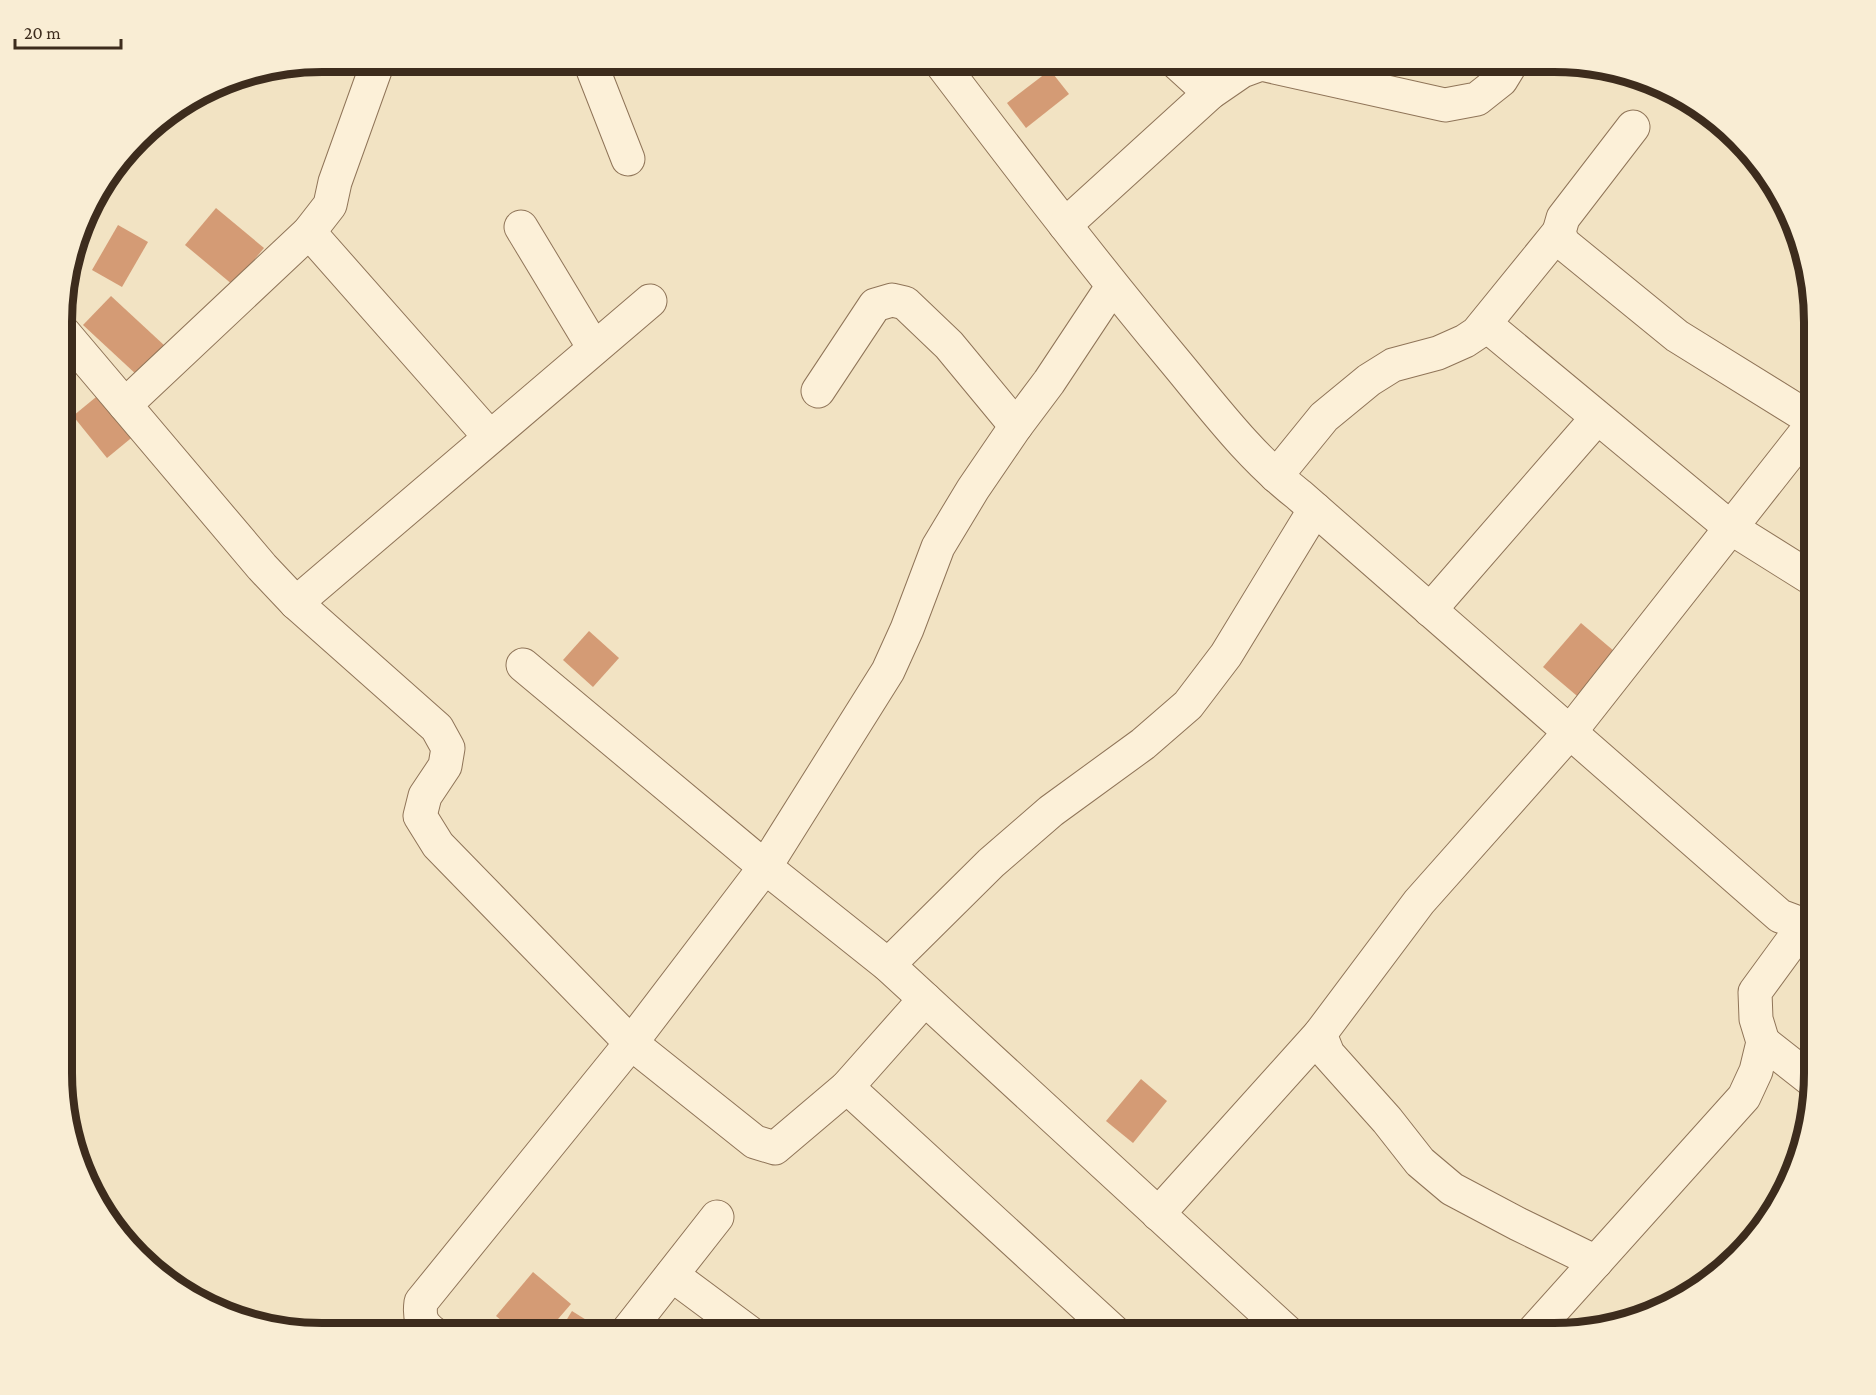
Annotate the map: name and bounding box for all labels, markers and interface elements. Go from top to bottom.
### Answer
scale bar [15,12,122,50]
text: 20 m [24,23,61,43]

